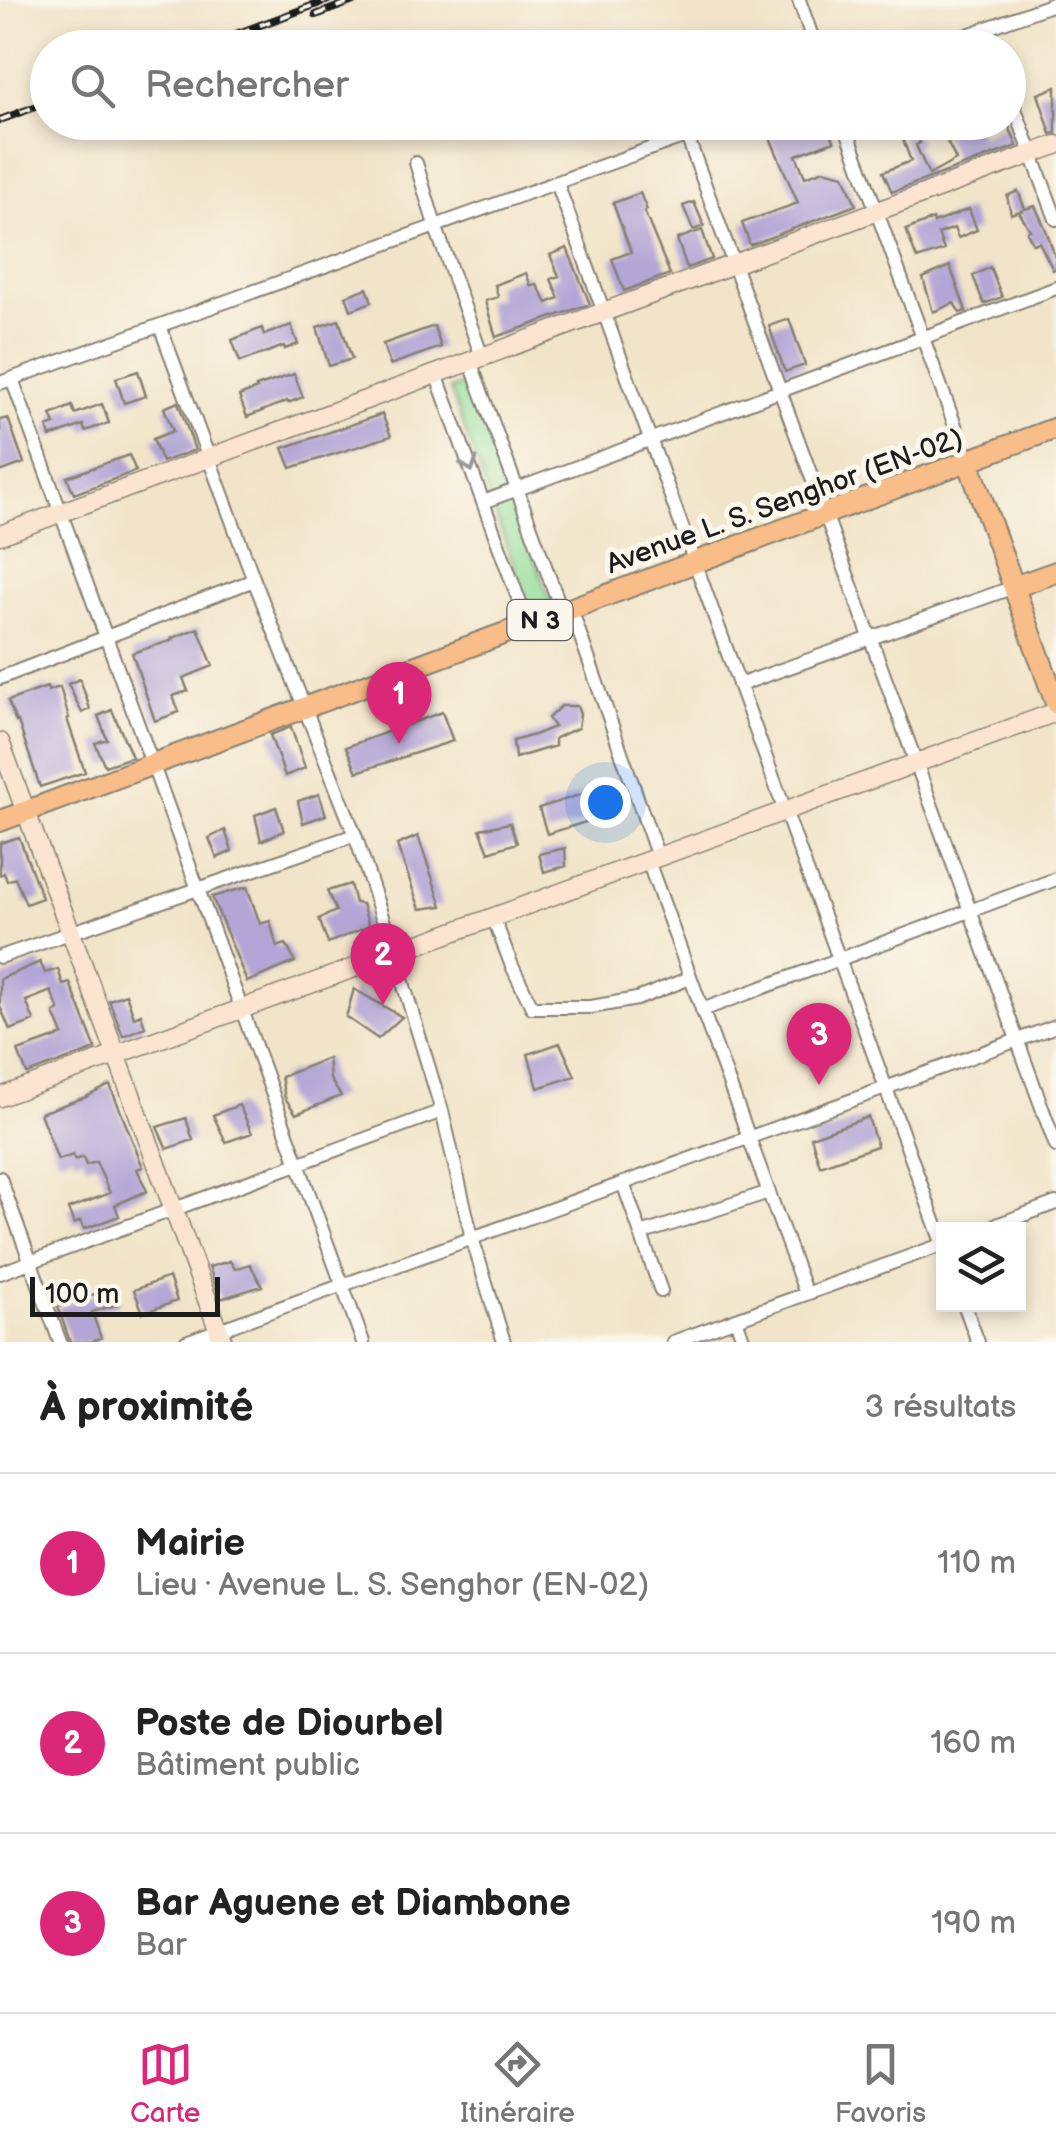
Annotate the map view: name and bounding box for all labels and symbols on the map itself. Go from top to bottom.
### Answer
street label: Avenue L. S. Senghor (EN-02) [602,421,967,581]
one-way arrow [458,456,479,473]
road number: N 3 [508,600,572,640]
pin: 1 [366,662,432,744]
your location [580,777,631,828]
pin: 2 [350,922,416,1005]
pin: 3 [786,1002,852,1085]
scale bar [30,1272,220,1316]

